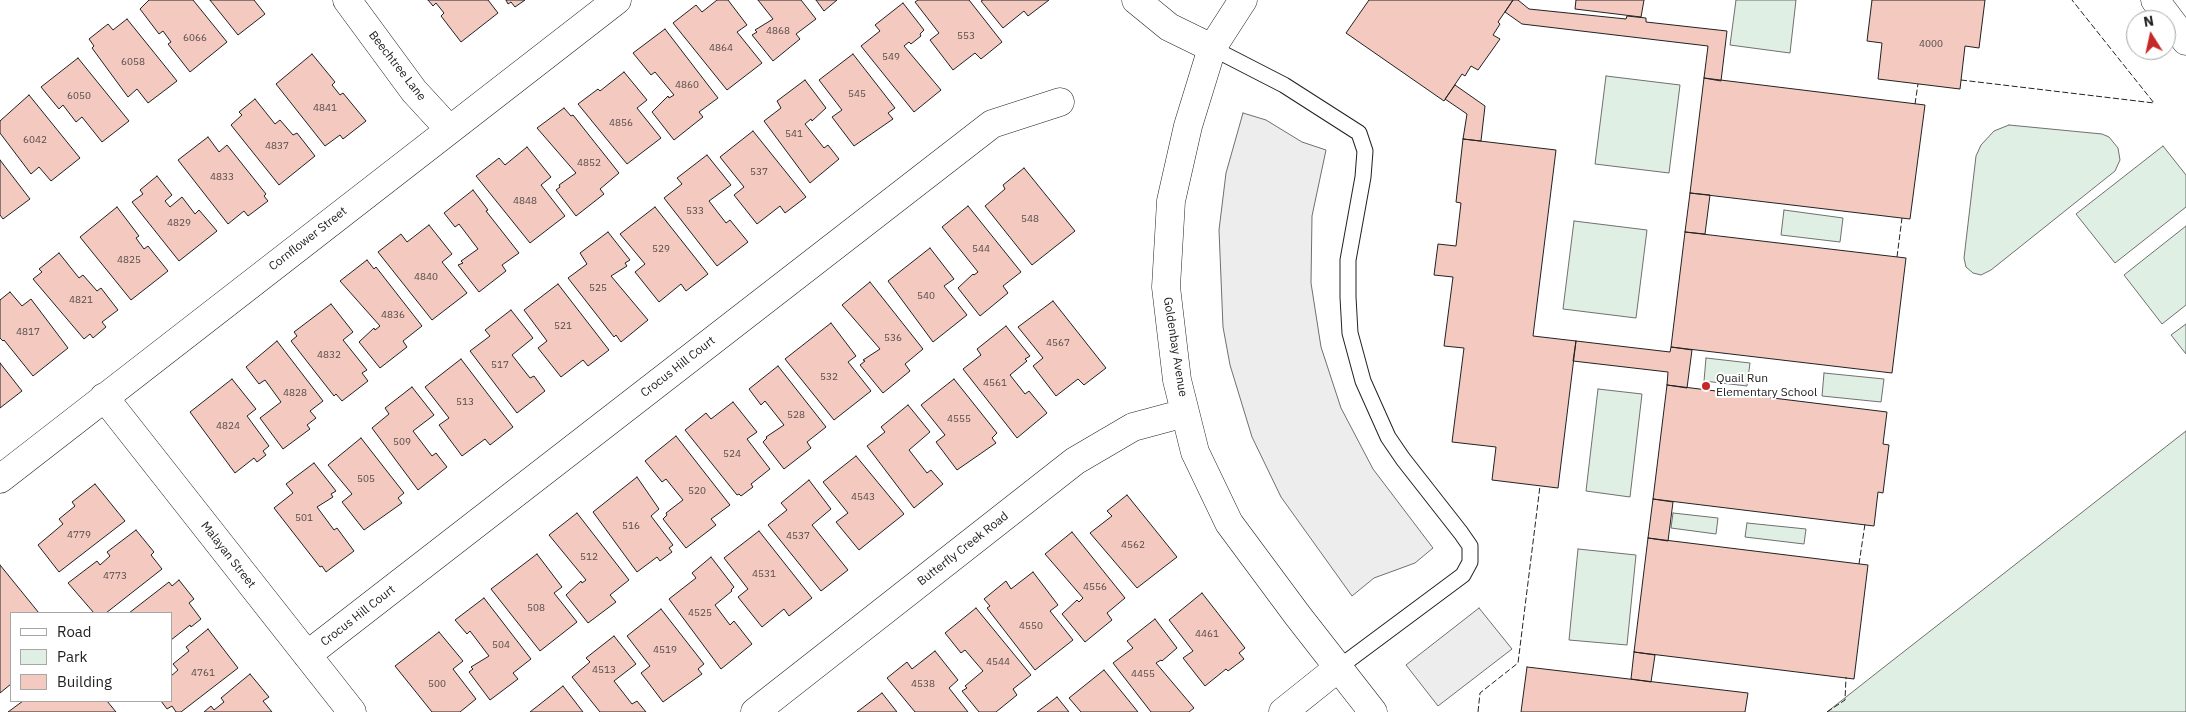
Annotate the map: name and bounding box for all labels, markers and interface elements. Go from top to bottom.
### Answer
north arrow [2126,10,2176,60]
text: N [2142,11,2155,31]
house number: 4868 [766,25,790,37]
street label: Beechtree Lane [365,28,429,104]
house number: 553 [957,30,975,42]
house number: 6066 [183,32,207,44]
house number: 4000 [1919,38,1943,50]
house number: 4864 [709,42,733,54]
house number: 549 [882,51,900,63]
house number: 6058 [121,56,145,68]
house number: 4860 [675,79,699,91]
house number: 545 [848,88,866,100]
house number: 6050 [67,90,91,102]
house number: 4841 [313,102,337,114]
house number: 4856 [609,117,633,129]
house number: 541 [785,128,803,140]
house number: 6042 [23,134,47,146]
house number: 4837 [265,140,289,152]
house number: 4852 [577,157,601,169]
house number: 537 [750,166,768,178]
house number: 4833 [210,171,234,183]
house number: 4848 [513,195,537,207]
street label: Cornflower Street [266,204,350,274]
house number: 533 [686,205,704,217]
house number: 548 [1021,213,1039,225]
house number: 4829 [167,217,191,229]
house number: 529 [652,243,670,255]
house number: 544 [972,243,990,255]
house number: 4825 [117,254,141,266]
house number: 4840 [414,271,438,283]
house number: 525 [589,282,607,294]
house number: 540 [917,290,935,302]
house number: 4821 [69,294,93,306]
street label: Goldenbay Avenue [1160,296,1190,398]
house number: 4836 [381,309,405,321]
house number: 521 [554,320,572,332]
house number: 4817 [16,326,40,338]
house number: 536 [884,332,902,344]
street label: Crocus Hill Court [638,333,718,401]
house number: 4567 [1046,337,1070,349]
house number: 4832 [317,349,341,361]
house number: 517 [491,359,509,371]
house number: 532 [820,371,838,383]
place label: Quail Run Elementary School [1716,372,1817,400]
house number: 4561 [983,377,1007,389]
marker: Quail Run Elementary School [1700,380,1712,392]
house number: 4828 [283,387,307,399]
house number: 513 [456,396,474,408]
house number: 528 [787,409,805,421]
house number: 4555 [947,413,971,425]
house number: 4824 [216,420,240,432]
house number: 509 [393,436,411,448]
house number: 524 [723,448,741,460]
house number: 505 [357,473,375,485]
house number: 520 [688,485,706,497]
house number: 4543 [851,491,875,503]
street label: Butterfly Creek Road [915,509,1011,589]
house number: 501 [295,512,313,524]
street label: Malayan Street [198,519,258,591]
house number: 516 [622,520,640,532]
house number: 4779 [67,529,91,541]
house number: 4537 [786,530,810,542]
house number: 4562 [1121,539,1145,551]
house number: 512 [580,551,598,563]
house number: 4531 [752,568,776,580]
house number: 4773 [103,570,127,582]
house number: 4556 [1083,581,1107,593]
street label: Crocus Hill Court [318,582,398,650]
house number: 508 [527,602,545,614]
house number: 4525 [688,607,712,619]
legend [10,612,172,702]
house number: 4550 [1019,620,1043,632]
text: Road [57,622,92,641]
house number: 4461 [1195,628,1219,640]
house number: 504 [492,639,510,651]
house number: 4519 [653,644,677,656]
text: Park [57,647,87,666]
house number: 4544 [986,656,1010,668]
house number: 4513 [592,664,616,676]
house number: 4761 [191,667,215,679]
house number: 4455 [1131,668,1155,680]
text: Building [57,672,112,691]
house number: 500 [428,678,446,690]
house number: 4538 [911,678,935,690]

